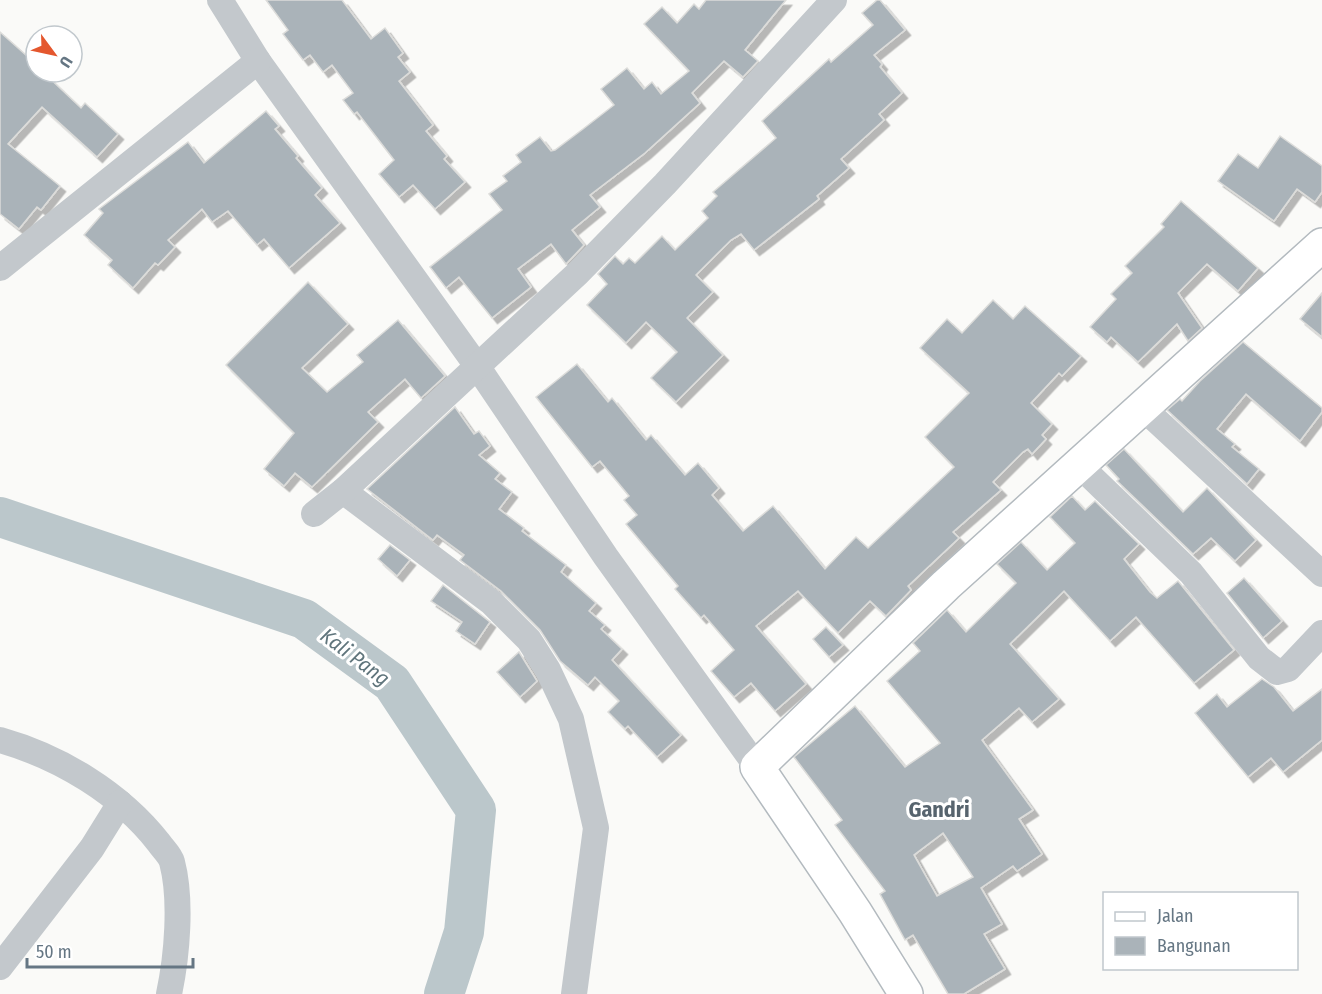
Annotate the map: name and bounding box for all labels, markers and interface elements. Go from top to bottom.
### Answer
north arrow [24,24,84,84]
text: U [56,53,77,71]
water label: Kali Pang [315,622,395,692]
district label: Gandri [908,796,970,823]
legend [1103,892,1298,970]
text: Jalan [1157,905,1194,927]
scale bar [27,931,194,969]
text: Bangunan [1157,935,1231,957]
text: 50 m [36,941,72,963]

